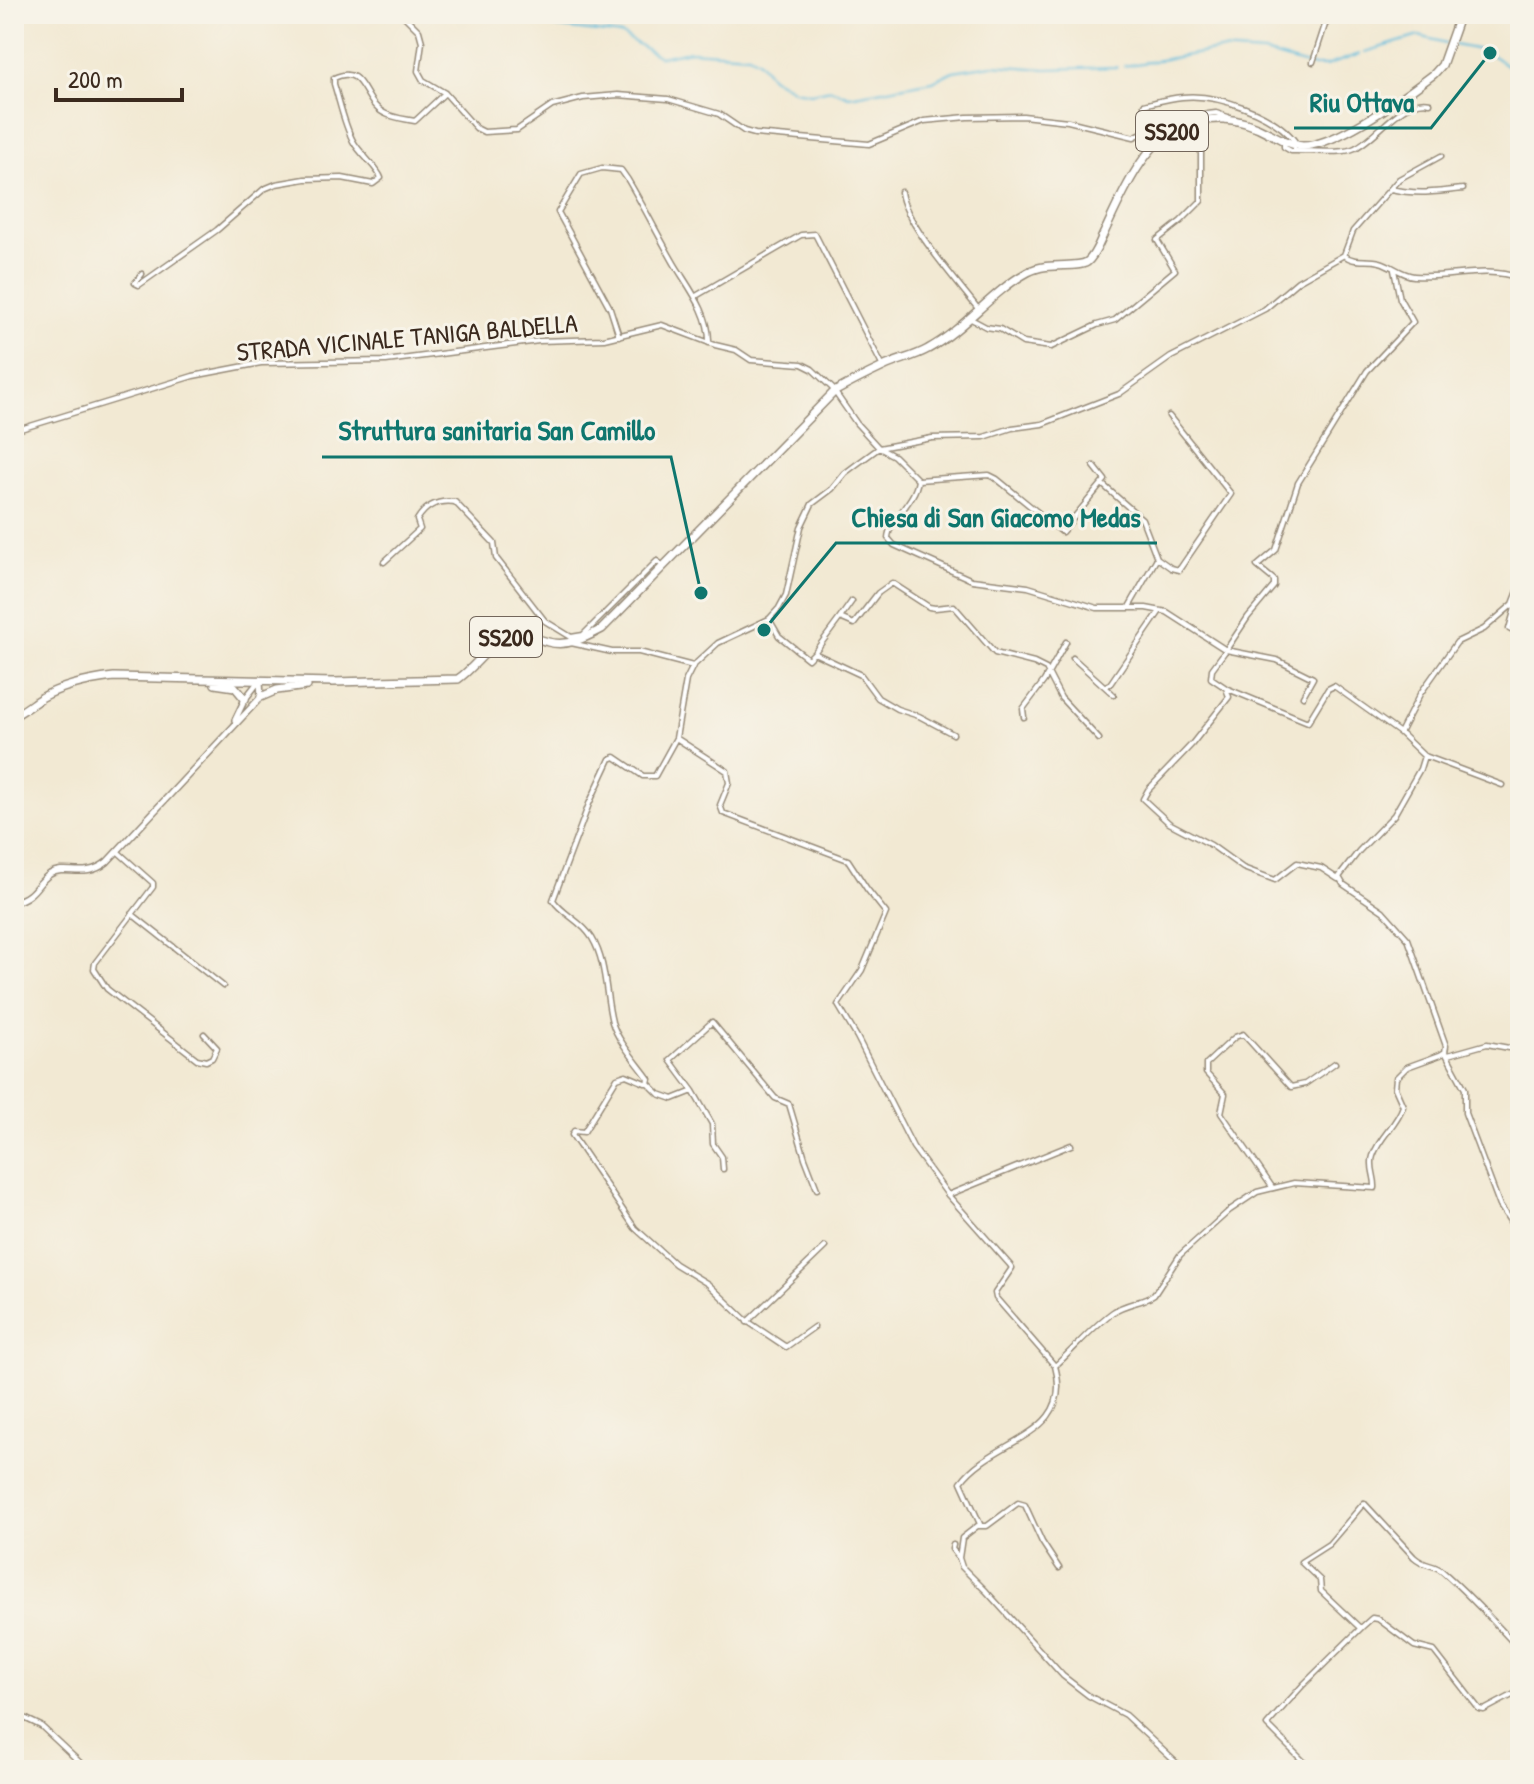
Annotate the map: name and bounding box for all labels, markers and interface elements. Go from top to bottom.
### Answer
scale bar [56,52,182,102]
text: 200 m [68,63,123,95]
callout: Riu Ottava [1294,76,1431,128]
text: Riu Ottava [1310,83,1414,121]
road number: SS200 [1136,111,1208,151]
street label: STRADA VICINALE TANIGA BALDELLA [235,305,579,369]
callout: Struttura sanitaria San Camillo [322,405,671,457]
text: Struttura sanitaria San Camillo [339,411,656,449]
callout: Chiesa di San Giacomo Medas [836,491,1157,543]
text: Chiesa di San Giacomo Medas [851,498,1141,536]
road number: SS200 [470,617,542,657]

